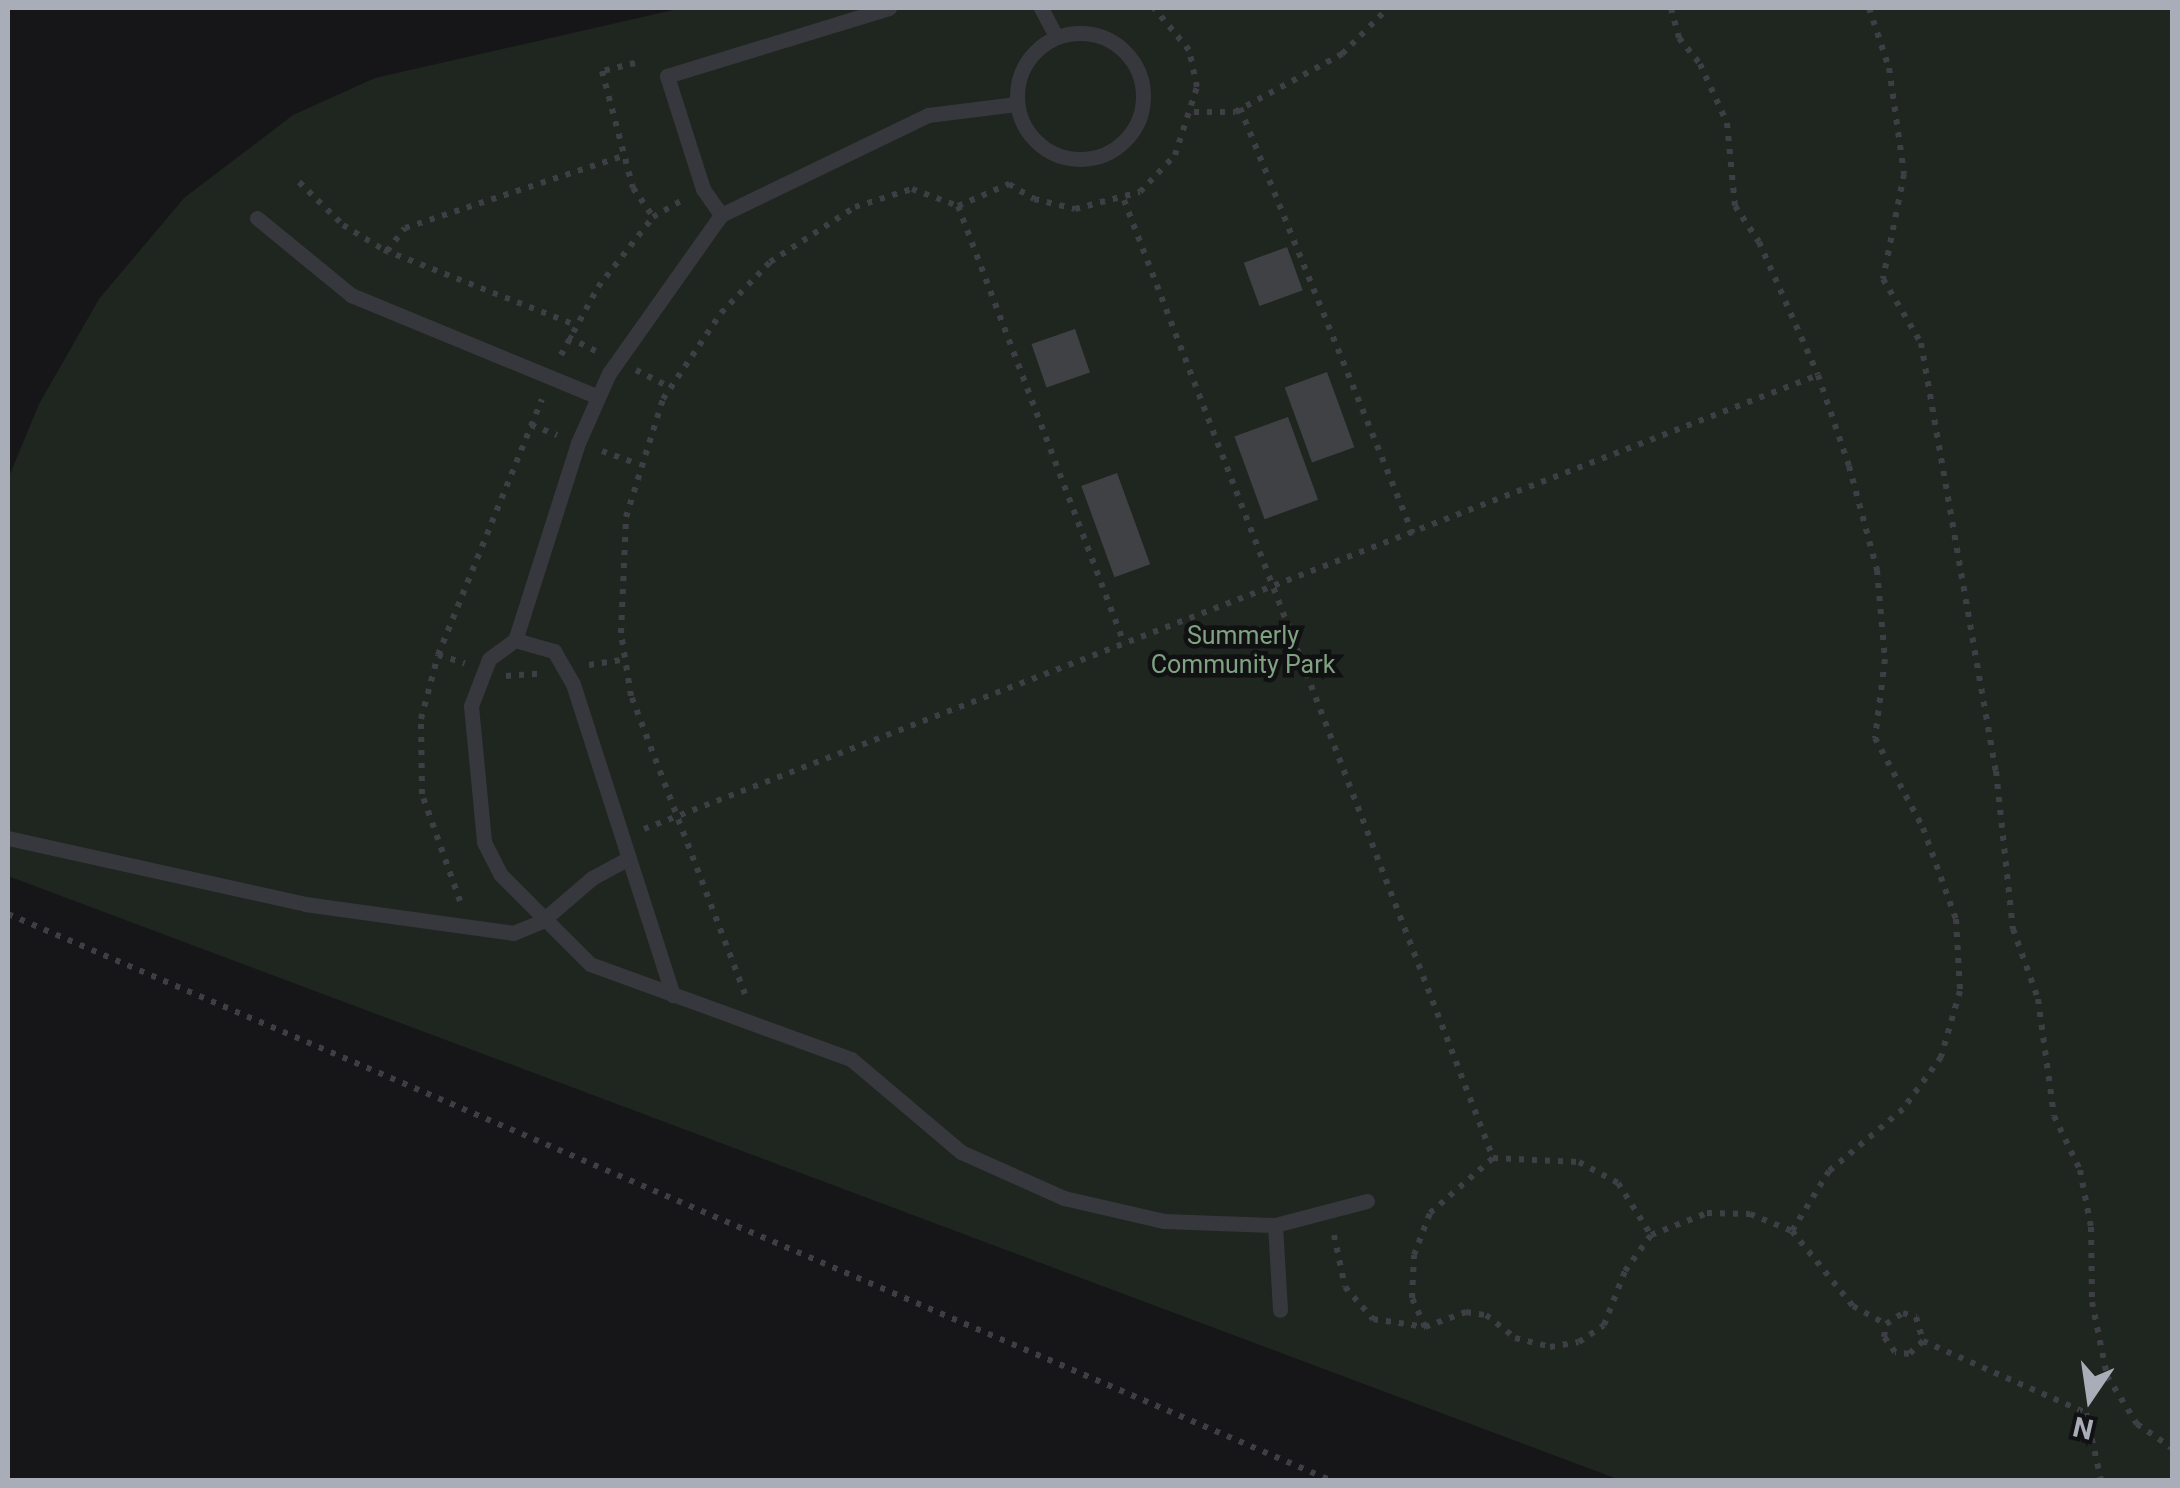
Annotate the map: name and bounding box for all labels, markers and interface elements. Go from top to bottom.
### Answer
park label: Summerly Community Park [1151,622,1335,681]
north arrow [2040,1348,2140,1448]
text: N [2070,1409,2096,1446]

